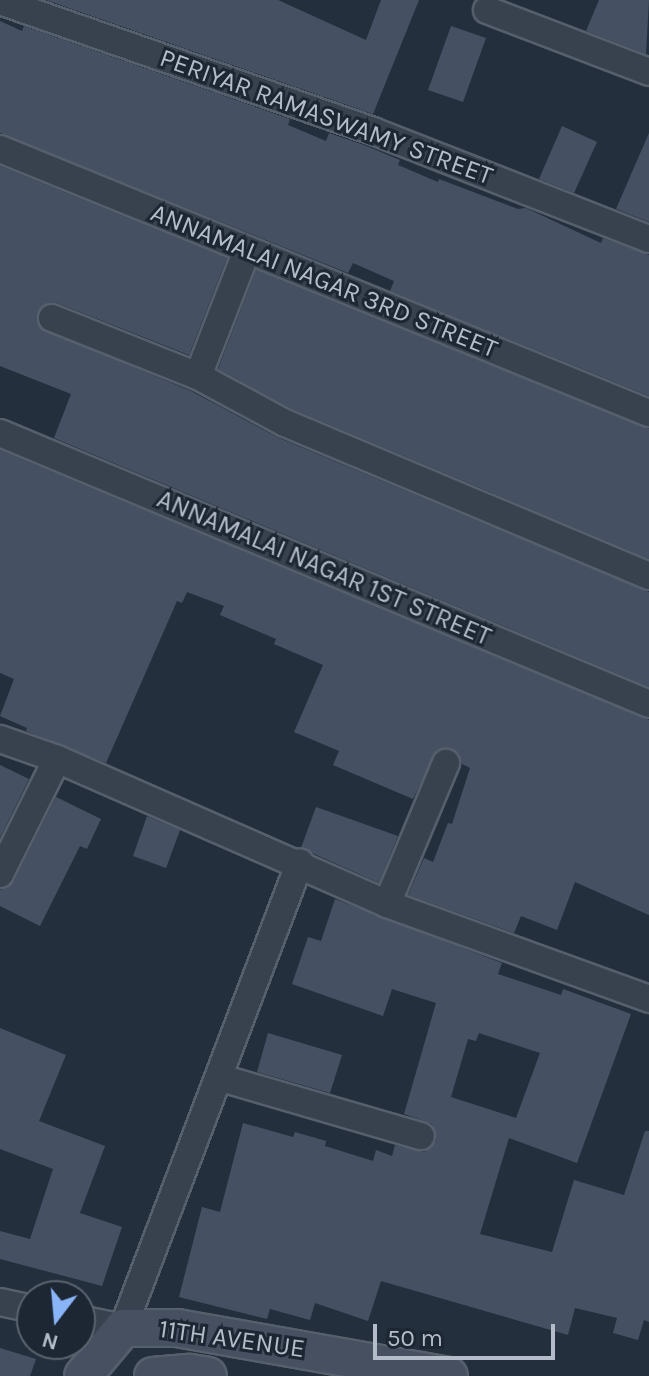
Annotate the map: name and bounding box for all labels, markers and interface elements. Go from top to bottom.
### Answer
street label: PERIYAR RAMASWAMY STREET [155,42,497,192]
street label: ANNAMALAI NAGAR 3RD STREET [146,197,502,365]
street label: ANNAMALAI NAGAR 1ST STREET [152,483,496,653]
north arrow [16,1280,96,1360]
scale bar [377,1308,559,1358]
street label: 11TH AVENUE [157,1313,307,1365]
text: 50 m [387,1324,443,1352]
text: N [39,1326,61,1356]

